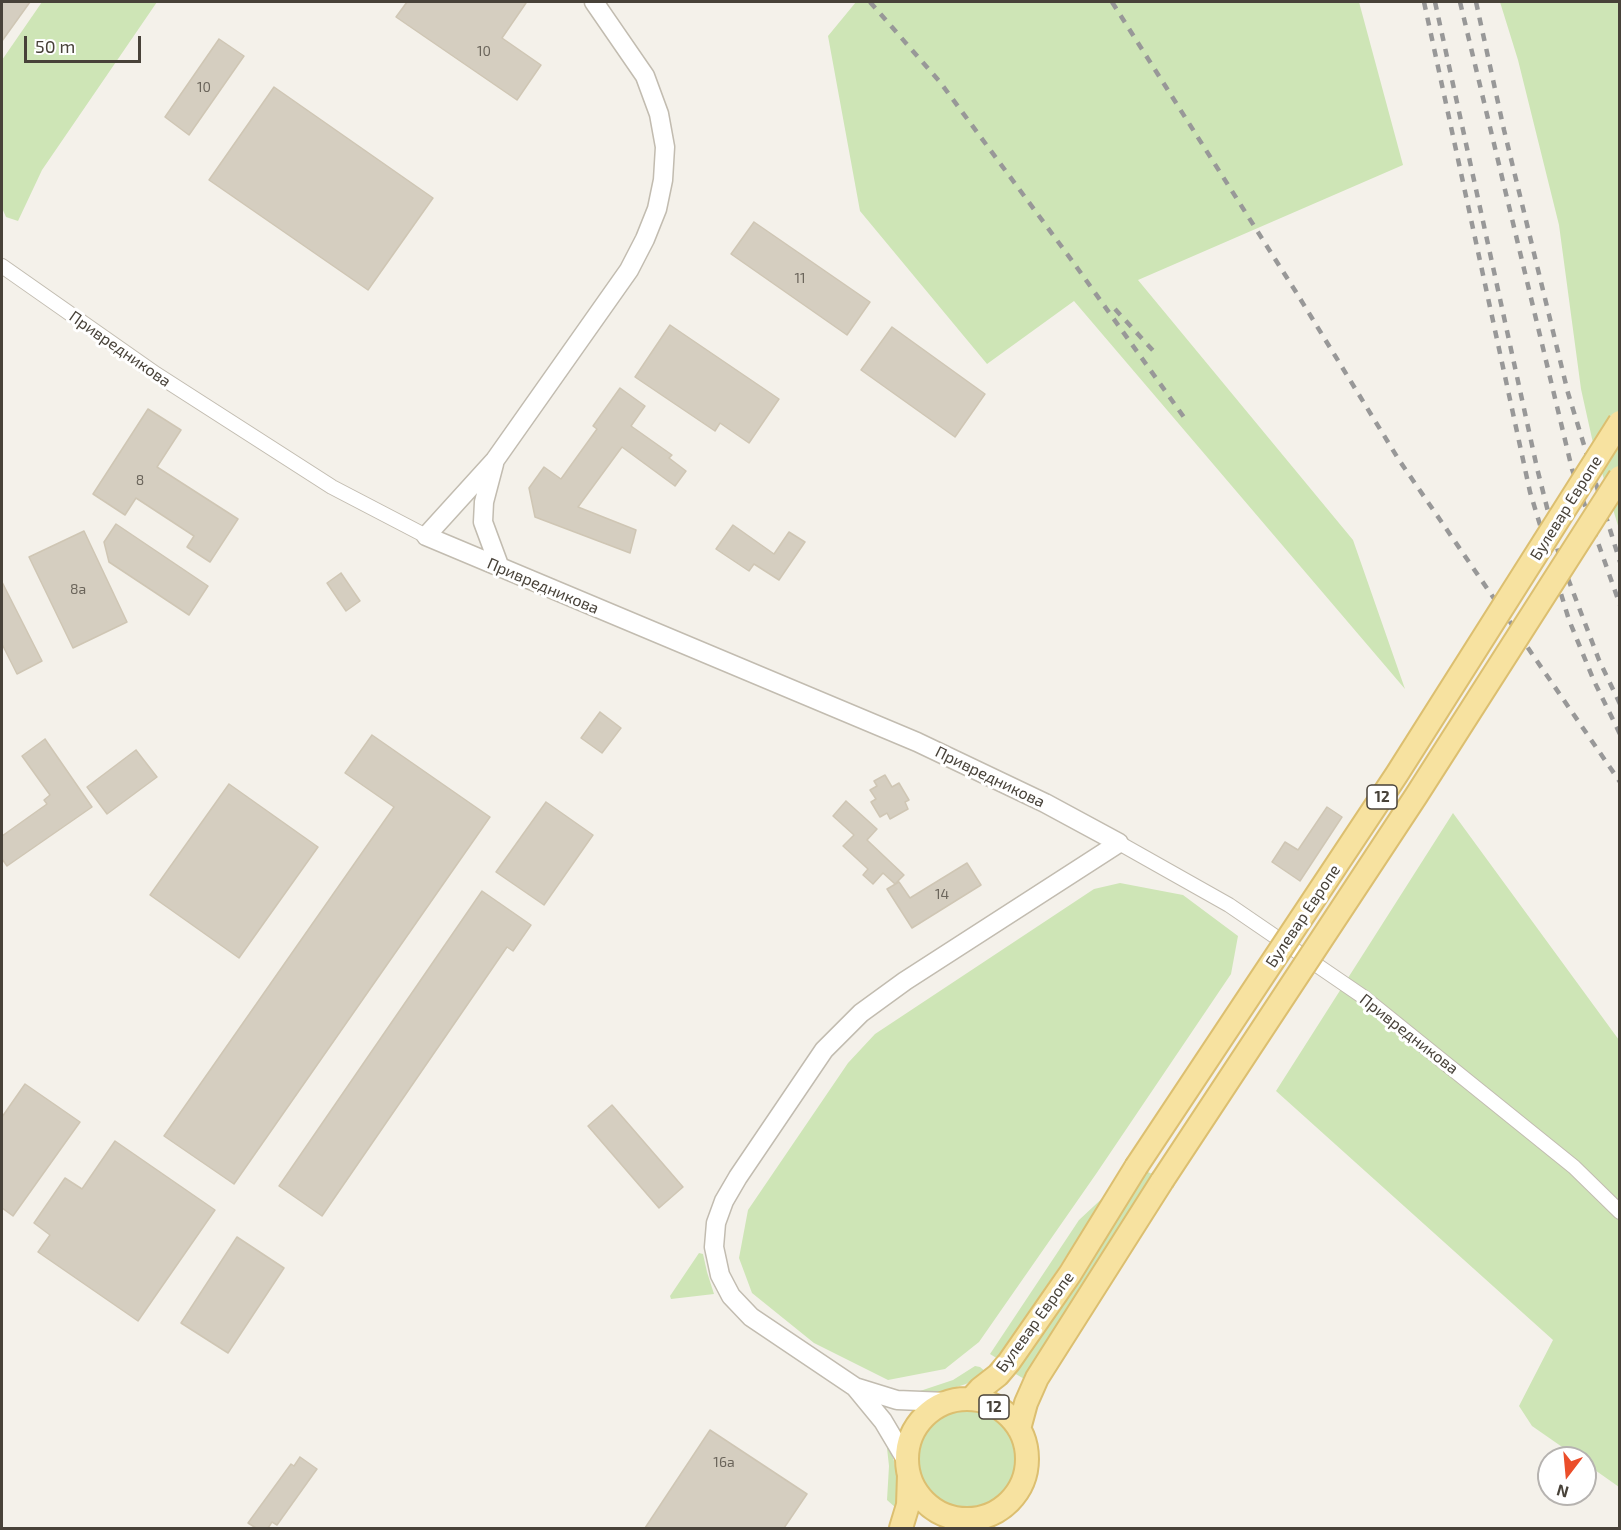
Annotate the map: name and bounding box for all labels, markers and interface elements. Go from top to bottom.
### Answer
scale bar [27,24,144,62]
text: 50 m [35,35,75,57]
house number: 10 [477,43,491,59]
house number: 10 [197,79,211,95]
house number: 11 [794,270,806,286]
street label: Привредникова [66,307,174,391]
street label: Булевар Европе [1526,452,1606,564]
house number: 8 [136,472,144,488]
street label: Привредникова [484,554,602,618]
house number: 8a [70,581,86,597]
street label: Привредникова [932,742,1048,812]
road number: 12 [1367,785,1397,809]
street label: Булевар Европе [1262,861,1344,971]
house number: 14 [935,886,949,902]
street label: Привредникова [1356,990,1462,1078]
street label: Булевар Европе [992,1268,1078,1376]
road number: 12 [979,1395,1009,1419]
north arrow [1537,1446,1597,1506]
house number: 16a [713,1454,735,1470]
text: N [1554,1481,1571,1503]

